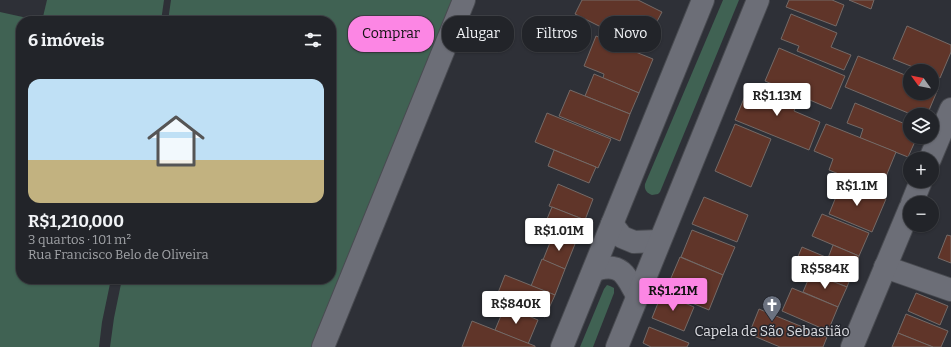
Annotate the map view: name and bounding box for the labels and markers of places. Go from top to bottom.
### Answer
pin: R$1.13M [740,83,814,117]
pin: R$1.1M [824,173,890,207]
pin: R$1.01M [522,218,596,252]
pin: R$584K [792,256,858,290]
pin: R$1.21M [636,278,710,312]
pin: R$840K [483,291,549,325]
church icon: Capela de São Sebastião [761,294,783,322]
place label: Capela de São Sebastião [694,323,850,340]

